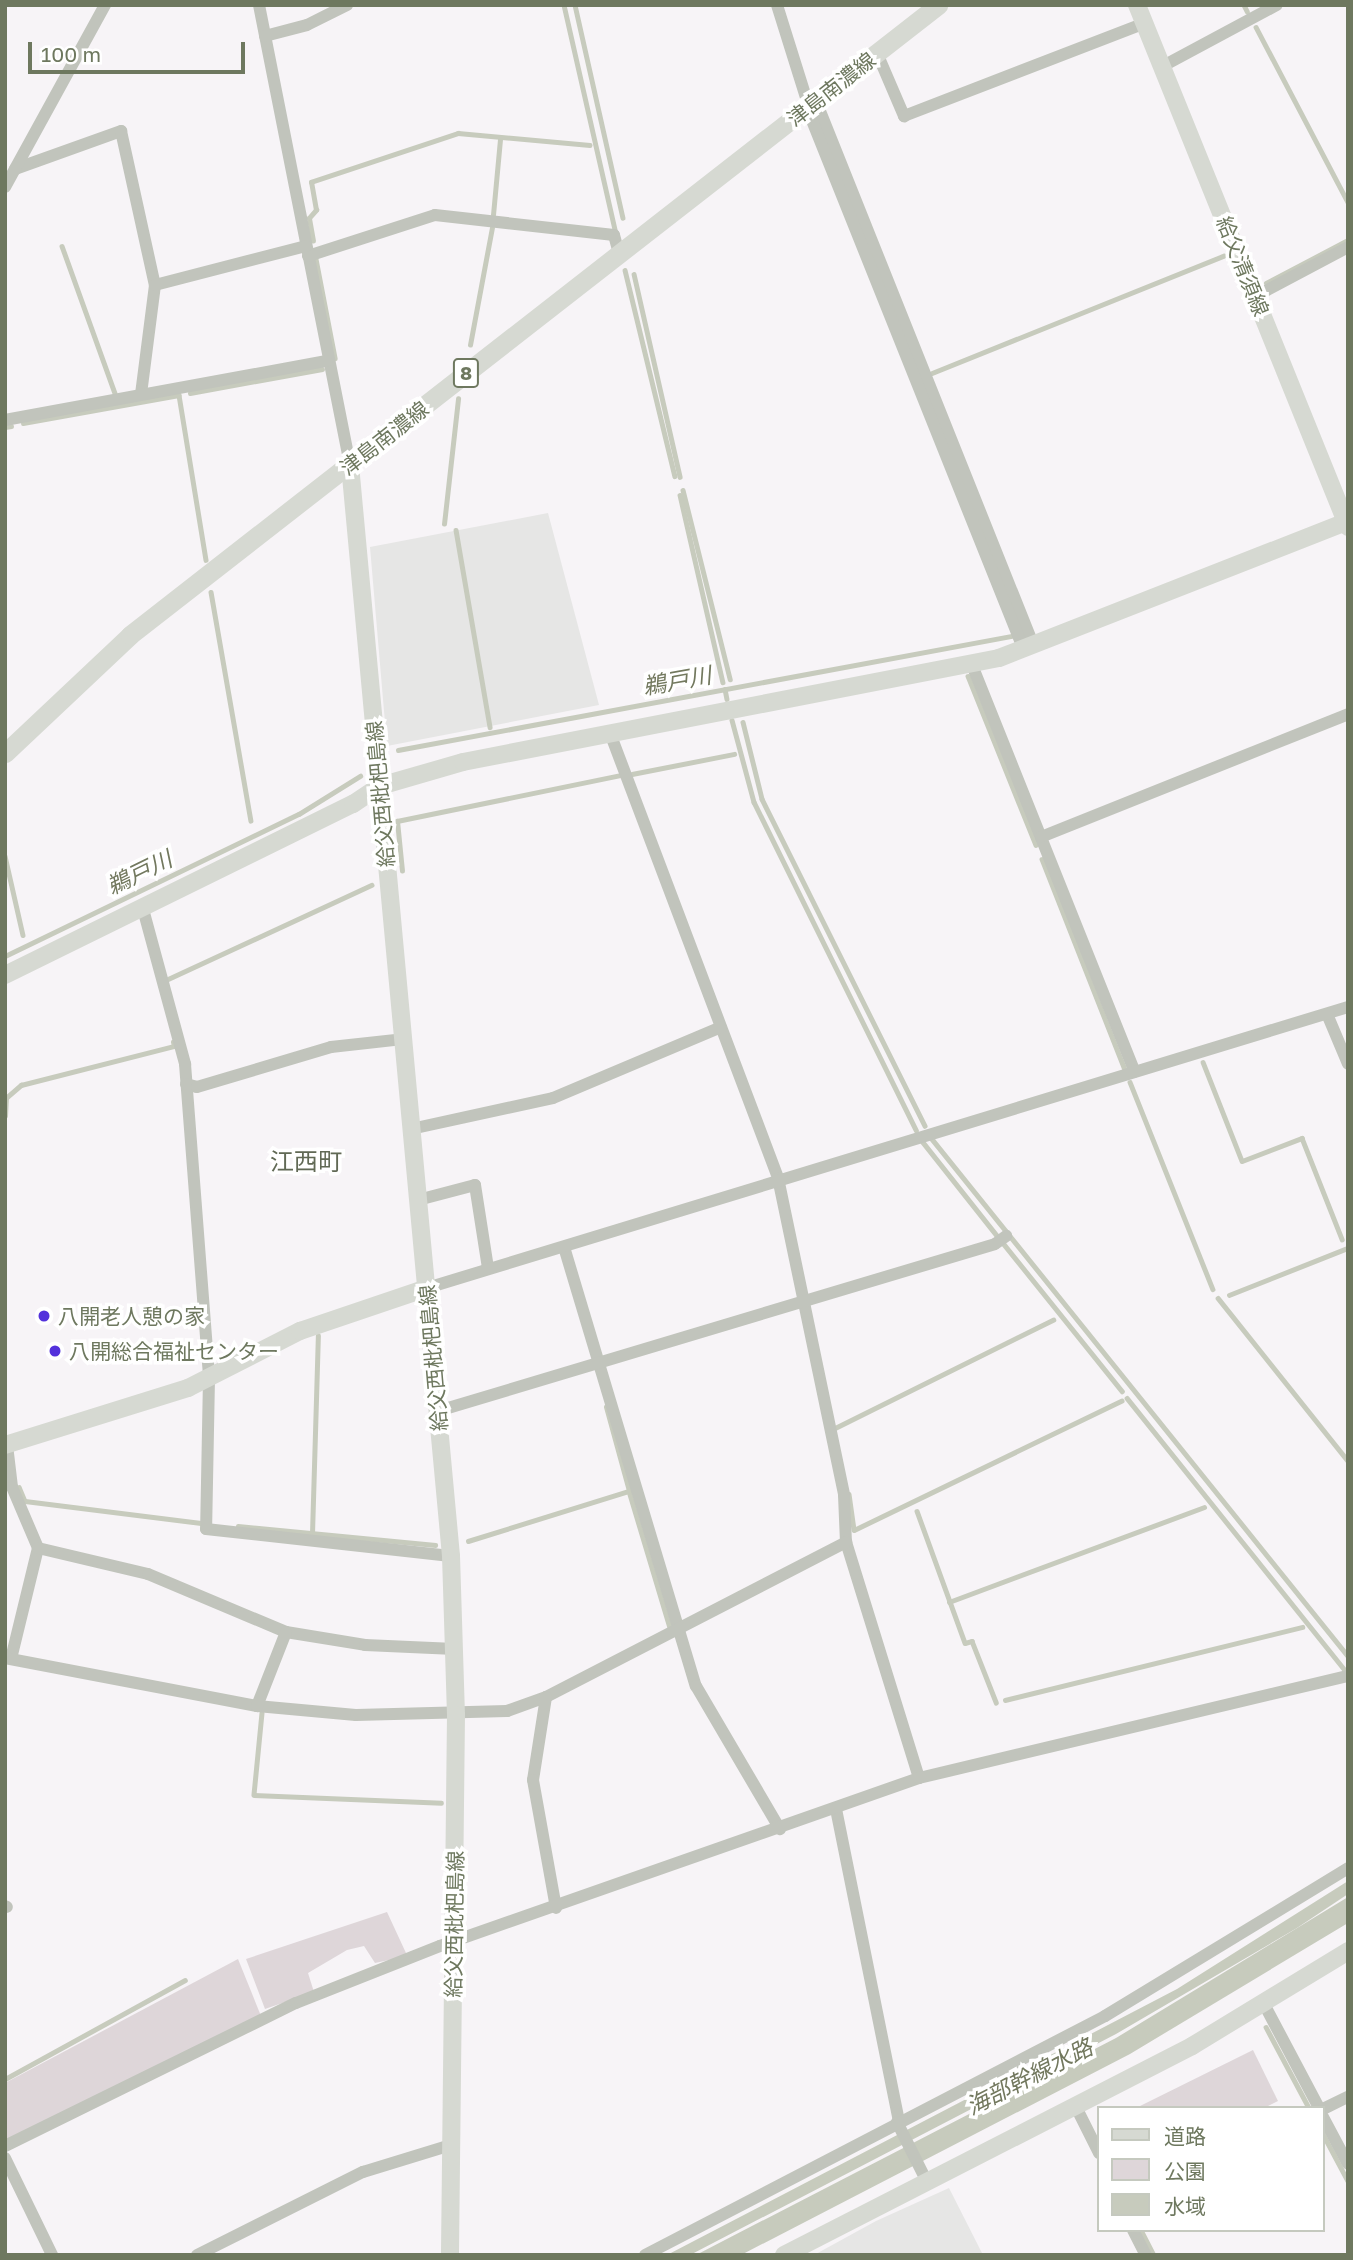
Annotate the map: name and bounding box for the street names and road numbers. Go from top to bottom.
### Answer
street label: 津島南濃線 [782,47,880,131]
street label: 給父清須線 [1212,213,1274,319]
road number: 8 [452,358,480,388]
street label: 津島南濃線 [335,396,433,480]
street label: 給父西枇杷島線 [361,720,399,868]
street label: 給父西枇杷島線 [414,1284,452,1432]
street label: 給父西枇杷島線 [440,1850,468,1998]

